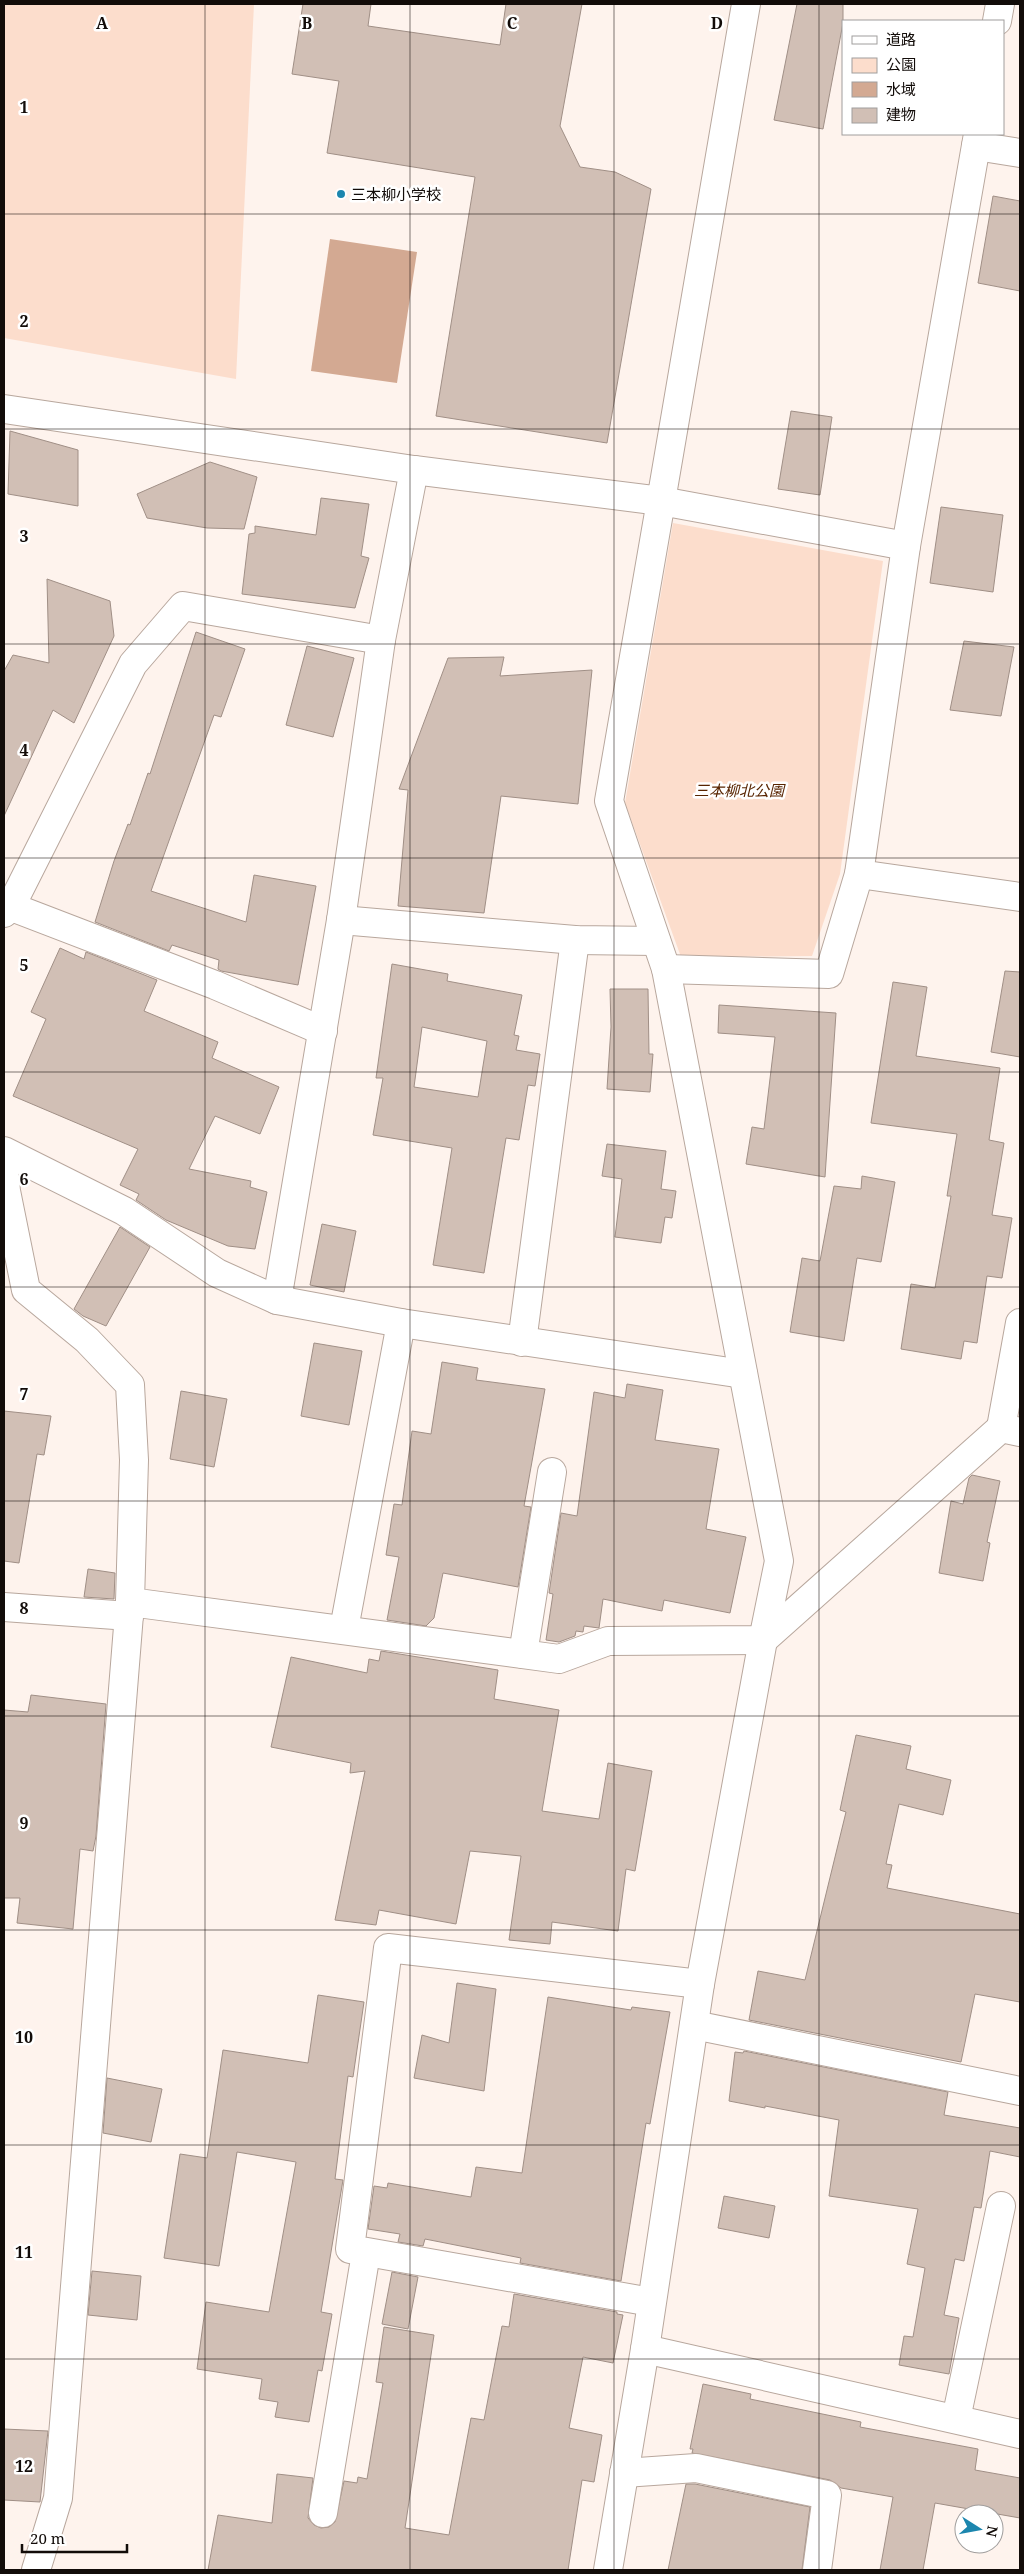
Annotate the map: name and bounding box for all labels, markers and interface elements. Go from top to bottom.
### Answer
text: A [96,12,109,34]
text: B [302,12,313,34]
text: C [507,12,518,34]
text: D [711,12,723,34]
legend [842,20,1004,135]
text: 道路 [886,29,916,49]
text: 公園 [886,54,916,74]
text: 水域 [886,79,916,99]
text: 1 [19,96,29,118]
text: 建物 [886,104,916,124]
place label: 三本柳小学校 [351,184,441,204]
marker: 三本柳小学校 [335,188,347,200]
text: 2 [19,310,29,332]
text: 3 [19,525,29,547]
text: 4 [19,739,29,761]
park label: 三本柳北公園 [694,780,786,800]
text: 5 [19,954,29,976]
text: 6 [19,1168,29,1190]
text: 7 [19,1383,29,1405]
text: 8 [19,1597,29,1619]
text: 9 [19,1812,29,1834]
text: 10 [15,2026,33,2048]
text: 11 [15,2241,33,2263]
text: 12 [15,2455,33,2477]
north arrow [954,2504,1004,2554]
scale bar [22,2522,128,2554]
text: N [982,2524,1003,2539]
text: 20 m [30,2528,65,2548]

